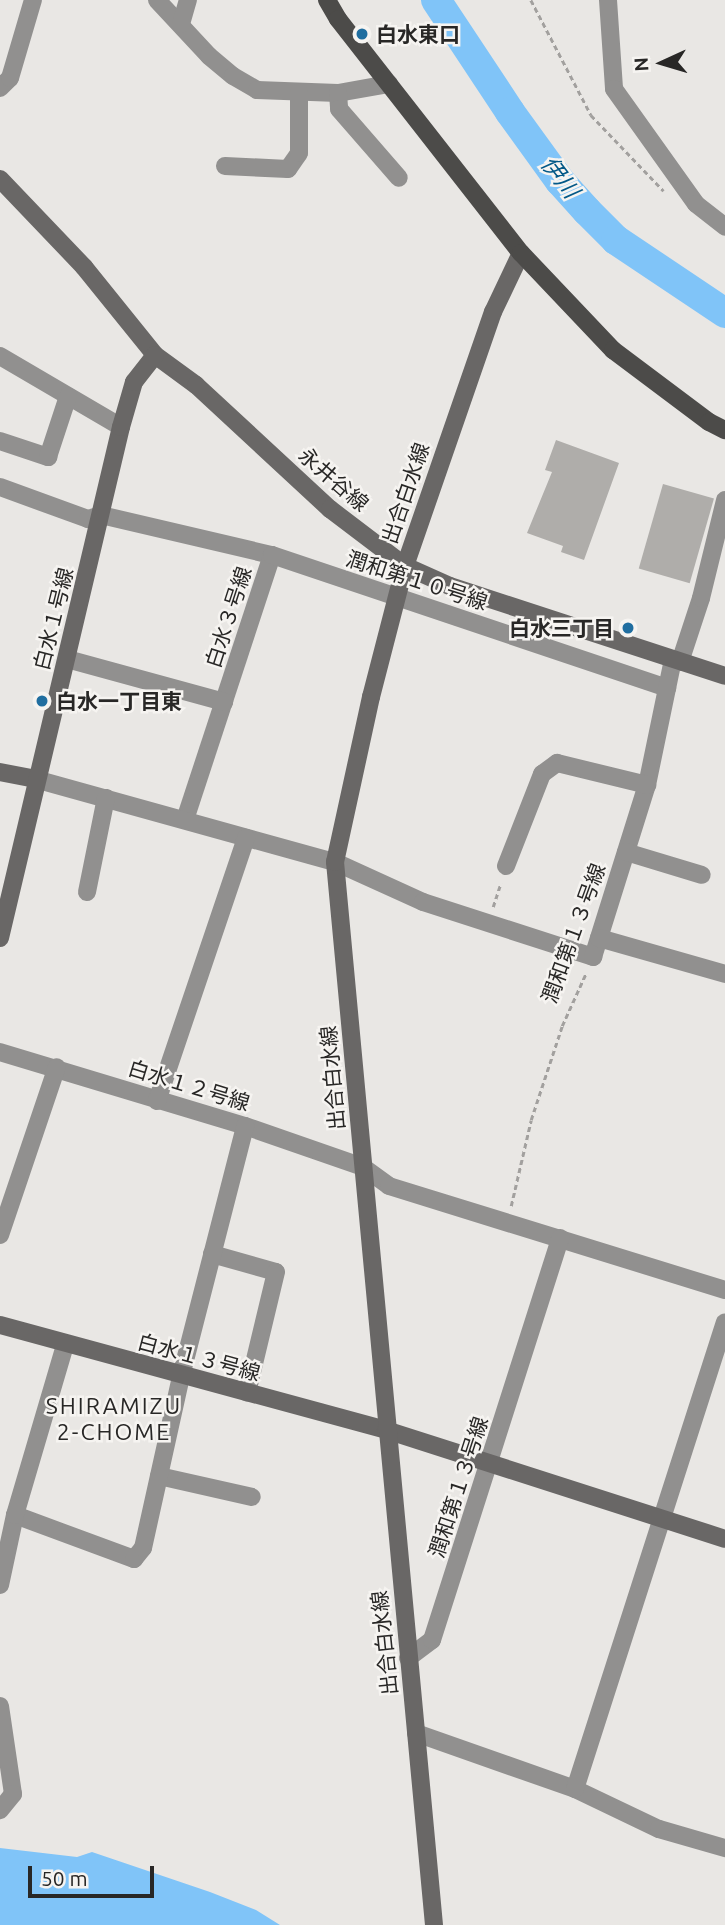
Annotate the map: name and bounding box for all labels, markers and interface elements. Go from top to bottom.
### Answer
place label: 白水東口 [376,21,460,47]
marker: 白水東口 [354,26,370,42]
north arrow [627,28,697,98]
text: N [630,57,653,72]
water label: 伊川 [535,150,585,204]
street label: 出合白水線 [376,439,434,547]
street label: 永井谷線 [294,442,374,516]
street label: 潤和第１０号線 [343,545,491,615]
street label: 白水３号線 [200,563,256,671]
street label: 白水１号線 [28,565,78,673]
place label: 白水三丁目 [509,615,614,641]
marker: 白水三丁目 [620,620,636,636]
place label: 白水一丁目東 [56,688,182,714]
marker: 白水一丁目東 [34,693,50,709]
street label: 潤和第１３号線 [536,860,610,1006]
street label: 出合白水線 [315,1025,349,1131]
street label: 白水１２号線 [125,1055,253,1115]
street label: 白水１３号線 [135,1329,263,1385]
district label: SHIRAMIZU 2-CHOME [47,1392,181,1446]
street label: 潤和第１３号線 [423,1413,493,1561]
street label: 出合白水線 [366,1589,402,1697]
scale bar [32,1852,158,1896]
text: 50 m [41,1866,88,1890]

